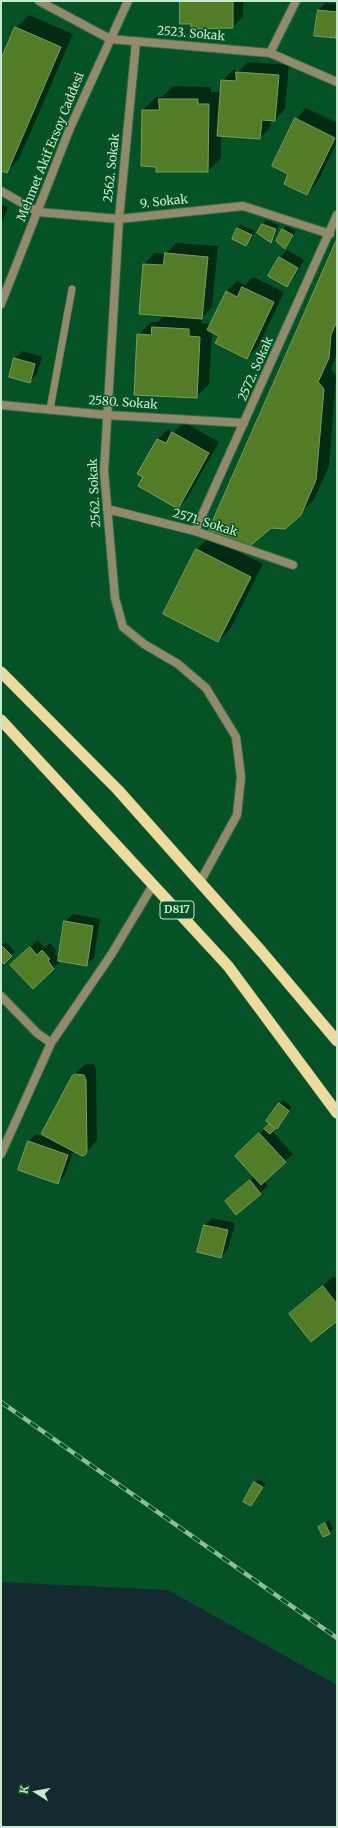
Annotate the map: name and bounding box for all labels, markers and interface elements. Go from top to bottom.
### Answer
street label: 2523. Sokak [157,24,225,44]
street label: Mehmet Akif Ersoy Caddesi [14,70,88,224]
street label: 2562. Sokak [101,133,123,203]
street label: 9. Sokak [139,192,189,212]
street label: 2572. Sokak [235,335,277,403]
street label: 2580. Sokak [88,393,158,413]
street label: 2562. Sokak [86,458,104,528]
street label: 2571. Sokak [171,506,239,540]
road number: D817 [160,901,194,919]
north arrow [16,1772,56,1812]
text: K [17,1784,32,1795]

